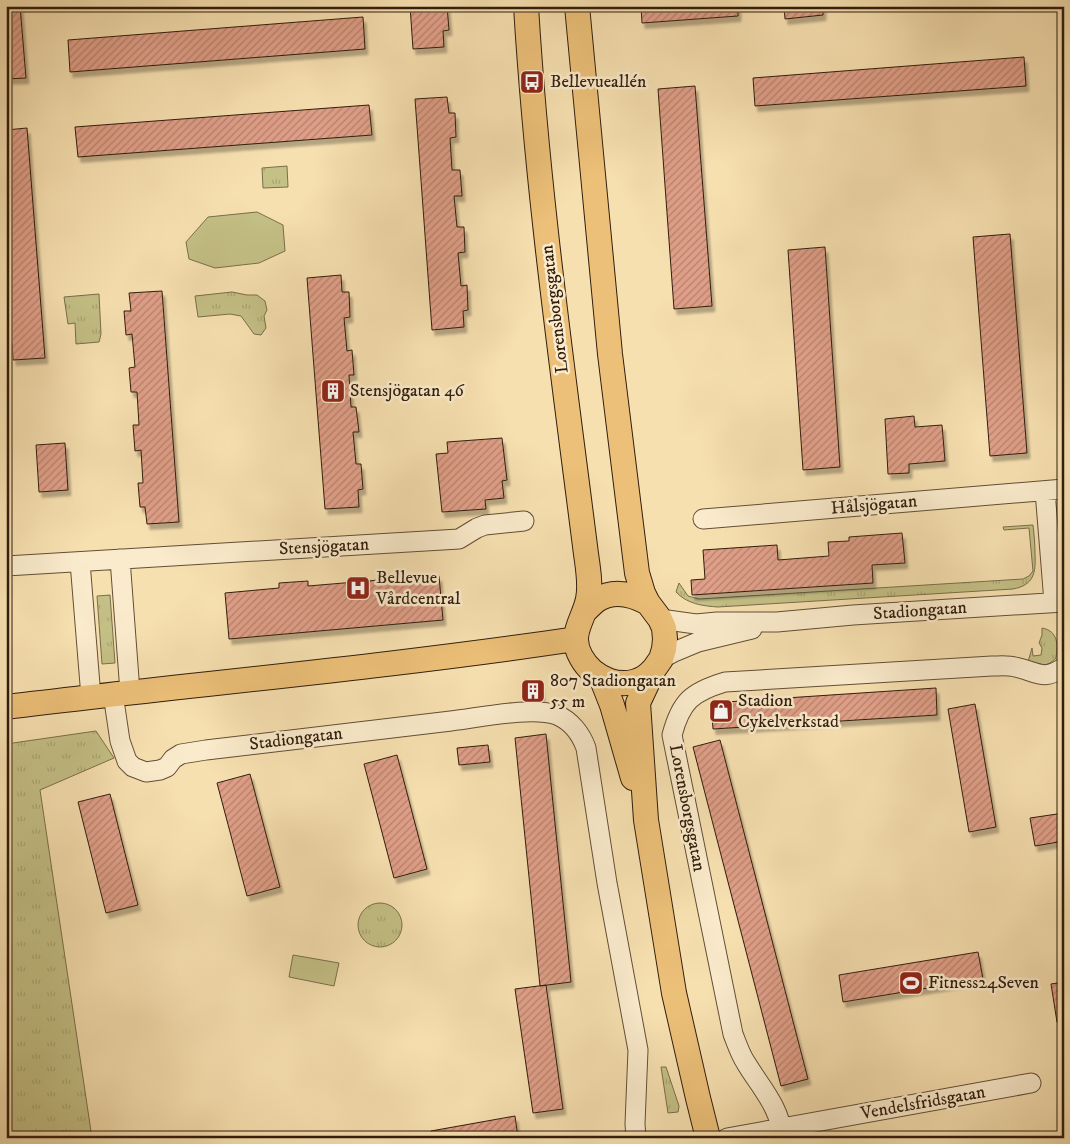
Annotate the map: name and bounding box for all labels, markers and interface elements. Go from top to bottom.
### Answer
bus stop icon: Bellevueallén [519,69,545,95]
place label: Bellevueallén [550,71,647,93]
street label: Lorensborgsgatan [536,243,574,374]
building icon: Stensjögatan 46 [320,378,346,404]
place label: Stensjögatan 46 [350,380,465,402]
street label: Hålsjögatan [830,490,919,520]
street label: Stensjögatan [278,534,370,560]
place label: Bellevue Vårdcentral [375,567,461,610]
hospital icon: Bellevue Vårdcentral [345,575,371,601]
street label: Stadiongatan [872,597,968,625]
place label: 807 Stadiongatan 55 m [550,670,676,713]
building icon: 807 Stadiongatan 55 m [520,678,546,704]
place label: Stadion Cykelverkstad [738,690,839,733]
shop icon: Stadion Cykelverkstad [708,698,734,724]
street label: Stadiongatan [248,722,345,756]
street label: Lorensborgsgatan [664,743,710,874]
sports icon: Fitness24Seven [898,970,924,996]
place label: Fitness24Seven [928,972,1040,994]
street label: Vendelsfridsgatan [858,1081,988,1125]

